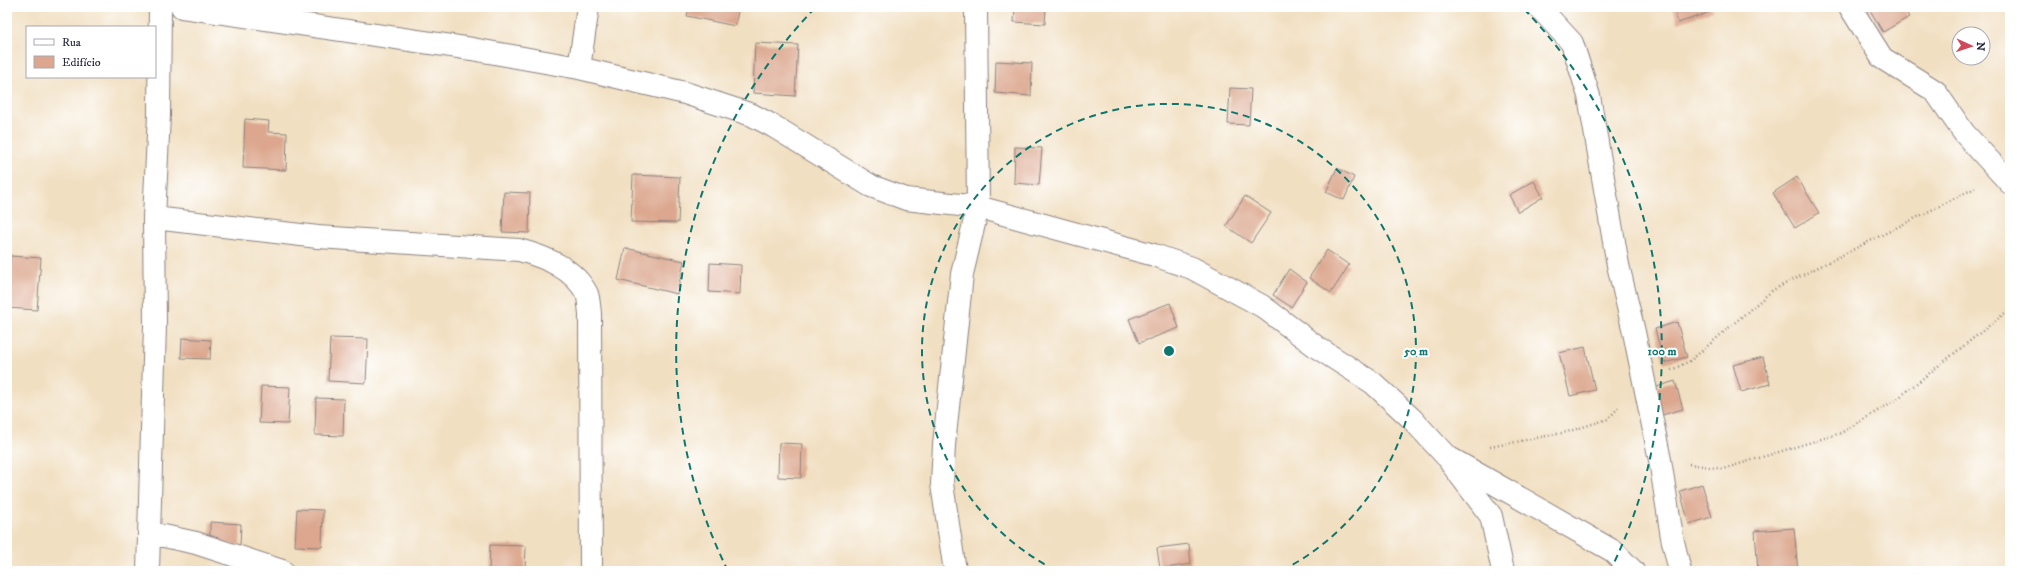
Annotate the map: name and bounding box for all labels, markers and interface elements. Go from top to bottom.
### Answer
legend [26,26,156,78]
north arrow [1951,26,1991,66]
text: Rua [62,35,82,50]
text: N [1973,42,1987,51]
text: Edifício [62,55,101,70]
centre of rings [1162,344,1176,358]
text: 50 m [1403,344,1428,359]
text: 100 m [1648,344,1676,359]

